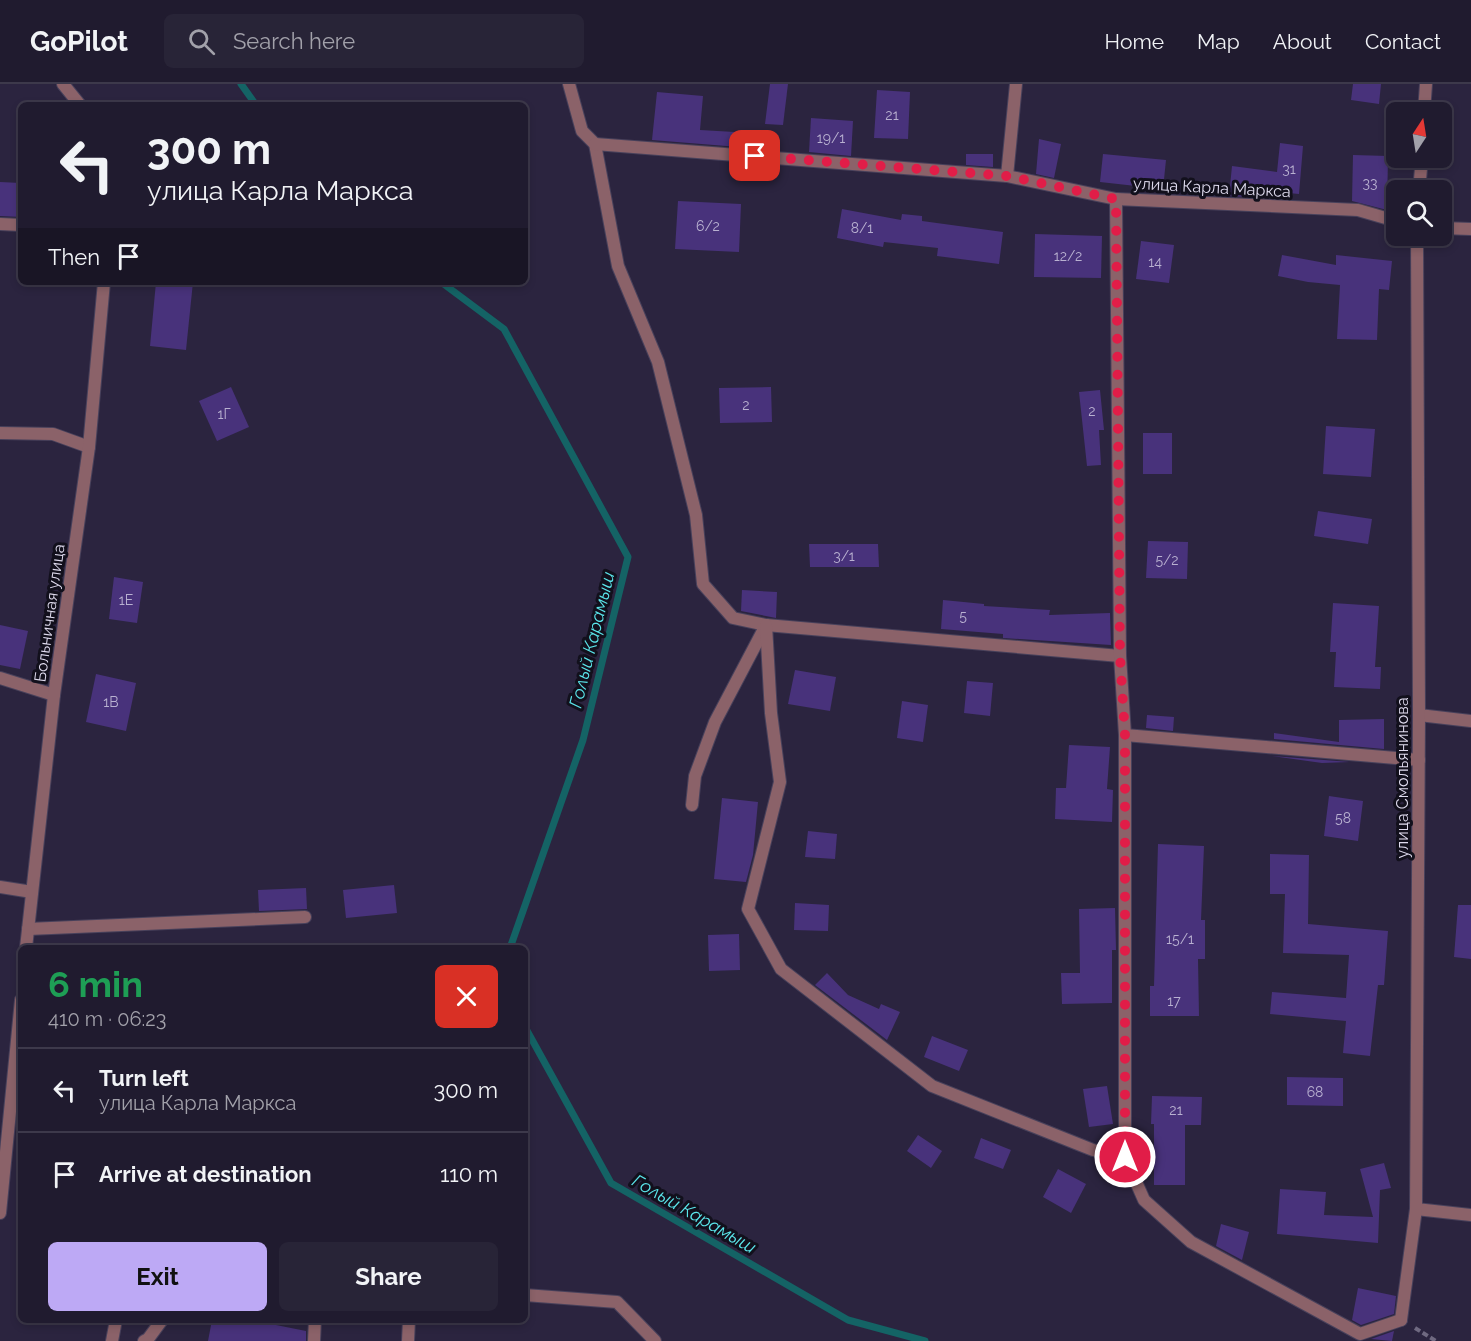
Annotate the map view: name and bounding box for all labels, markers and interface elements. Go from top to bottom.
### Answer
search box [164,14,584,68]
text: GoPilot [30,25,128,58]
icon: search [185,25,218,58]
text: Search here [233,28,355,54]
text: Home [1105,29,1164,54]
text: Map [1197,29,1240,54]
text: About [1273,29,1332,54]
text: Contact [1365,29,1441,54]
north arrow [1386,102,1452,168]
map controls [1386,102,1452,246]
house number: 21 [885,107,899,123]
text: 300 m [147,125,271,174]
icon: left [48,126,126,204]
pin [729,130,780,181]
house number: 19/1 [817,130,845,146]
icon: arrive [738,139,771,172]
house number: 31 [1282,161,1296,177]
street label: улица Карла Маркса [1133,174,1291,201]
text: улица Карла Маркса [147,175,414,206]
house number: 33 [1363,175,1377,191]
button: search [1386,180,1452,246]
house number: 6/2 [696,218,720,234]
house number: 8/1 [851,220,873,236]
icon: arrive [112,240,145,273]
text: Then [48,244,100,270]
house number: 12/2 [1054,248,1082,264]
house number: 14 [1148,254,1162,270]
house number: 2 [742,397,750,413]
house number: 2 [1088,403,1096,419]
house number: 1Г [217,406,231,422]
street label: Больничная улица [30,543,69,683]
house number: 3/1 [833,548,855,564]
house number: 5/2 [1155,552,1179,568]
water label: Голый Карамыш [564,570,619,710]
house number: 1Е [119,592,133,608]
house number: 5 [959,608,967,624]
house number: 1В [103,694,119,710]
street label: улица Смольянинова [1393,697,1412,859]
house number: 58 [1335,810,1351,826]
house number: 15/1 [1166,931,1194,947]
text: 6 min [48,963,143,1005]
button: close [435,965,498,1028]
house number: 17 [1167,993,1181,1009]
text: 410 m · 06:23 [48,1007,166,1031]
text: Turn left [99,1065,189,1091]
icon: left [48,1074,81,1107]
text: 300 m [433,1077,498,1103]
house number: 68 [1307,1084,1323,1100]
text: улица Карла Маркса [99,1091,296,1115]
house number: 21 [1169,1102,1183,1118]
position arrow [1093,1125,1157,1189]
icon: arrive [48,1158,81,1191]
text: Arrive at destination [99,1161,312,1187]
text: 110 m [440,1161,498,1187]
water label: Голый Карамыш [629,1170,760,1258]
button: Exit [48,1242,267,1311]
button: Share [279,1242,498,1311]

